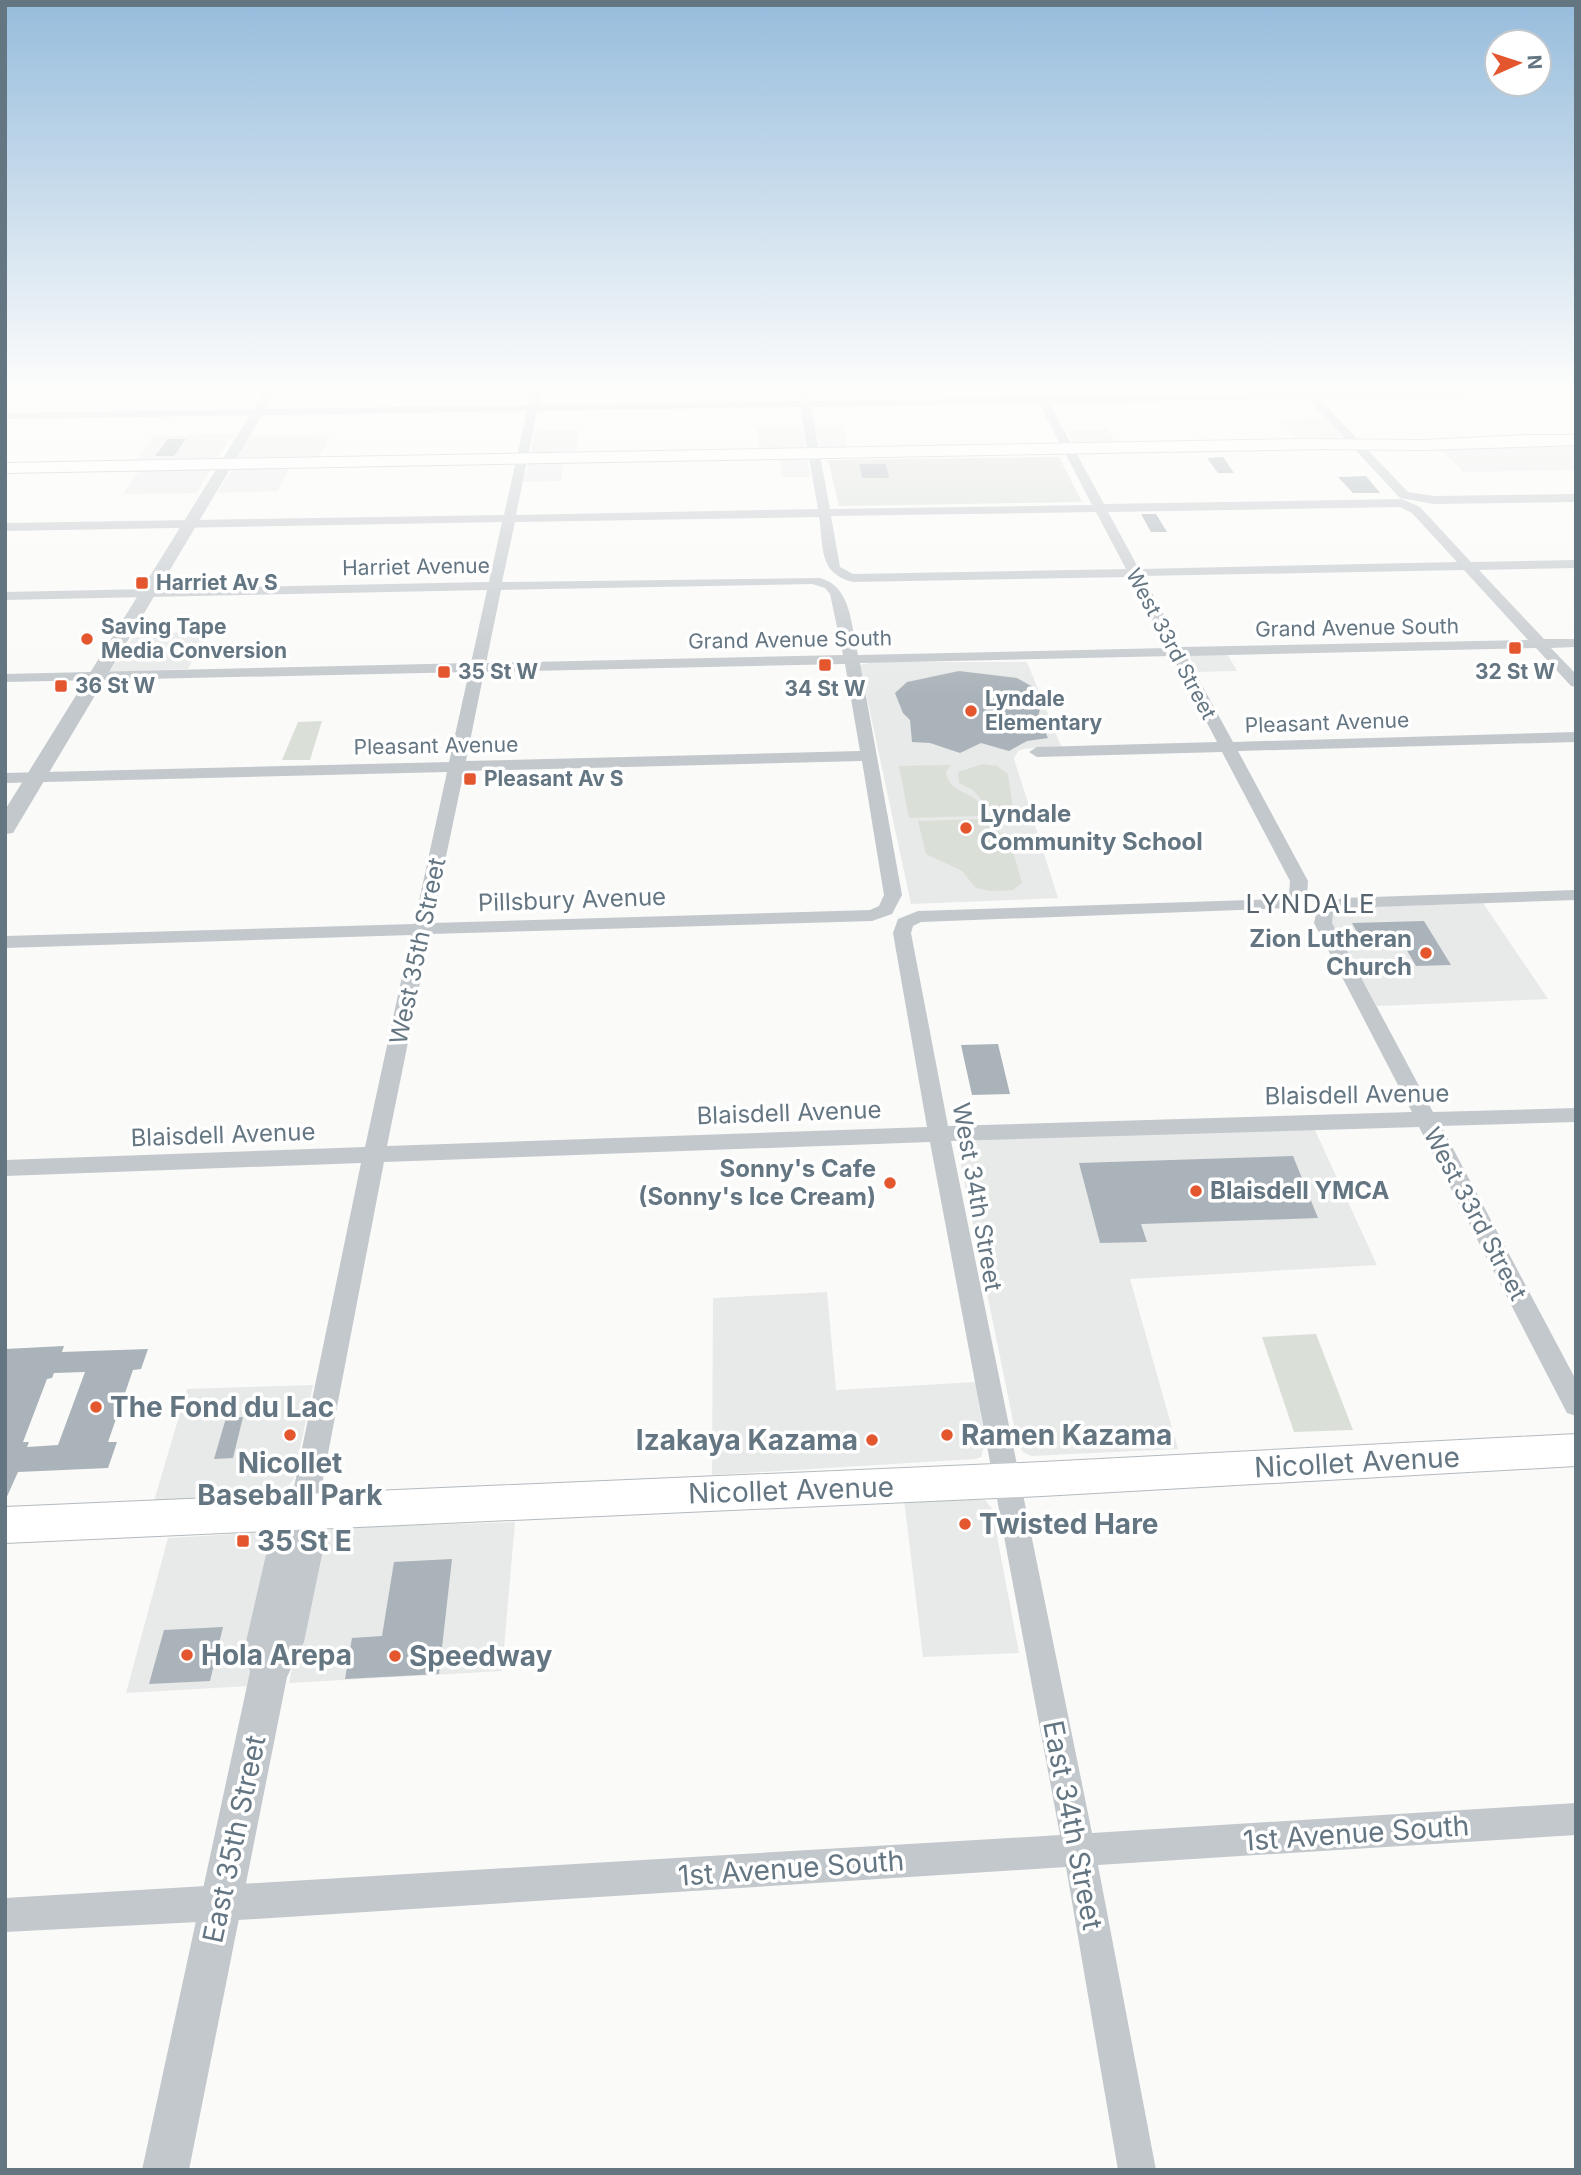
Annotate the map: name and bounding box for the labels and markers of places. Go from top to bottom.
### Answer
place label: Harriet Av S [156,570,278,595]
marker: Harriet Av S [134,575,150,591]
place label: Saving Tape Media Conversion [101,614,287,663]
marker: Saving Tape Media Conversion [79,631,95,647]
marker: 32 St W [1507,640,1523,656]
marker: 34 St W [817,657,833,673]
place label: 35 St W [458,659,538,684]
place label: 32 St W [1475,659,1555,684]
marker: 35 St W [436,664,452,680]
place label: 36 St W [75,673,156,698]
place label: 34 St W [785,676,866,701]
marker: 36 St W [53,678,69,694]
place label: Lyndale Elementary [985,686,1103,735]
marker: Lyndale Elementary [963,703,979,719]
place label: Pleasant Av S [484,766,623,791]
marker: Pleasant Av S [462,771,478,787]
place label: Lyndale Community School [980,799,1203,856]
marker: Lyndale Community School [958,820,974,836]
place label: Zion Lutheran Church [1249,924,1412,981]
marker: Zion Lutheran Church [1418,945,1434,961]
place label: Sonny's Cafe (Sonny's Ice Cream) [638,1154,876,1211]
marker: Sonny's Cafe (Sonny's Ice Cream) [882,1175,898,1191]
place label: Blaisdell YMCA [1210,1176,1389,1205]
marker: Blaisdell YMCA [1188,1183,1204,1199]
place label: The Fond du Lac [110,1390,334,1424]
marker: The Fond du Lac [88,1399,104,1415]
place label: Ramen Kazama [961,1418,1172,1452]
place label: Izakaya Kazama [636,1423,858,1457]
marker: Nicollet Baseball Park [282,1427,298,1443]
marker: Ramen Kazama [939,1427,955,1443]
marker: Izakaya Kazama [864,1432,880,1448]
place label: Nicollet Baseball Park [197,1446,383,1512]
place label: Twisted Hare [979,1507,1159,1541]
marker: Twisted Hare [957,1516,973,1532]
place label: 35 St E [257,1524,352,1558]
marker: 35 St E [235,1533,251,1549]
place label: Hola Arepa [201,1638,352,1672]
place label: Speedway [409,1639,553,1673]
marker: Hola Arepa [179,1647,195,1663]
marker: Speedway [387,1648,403,1664]

